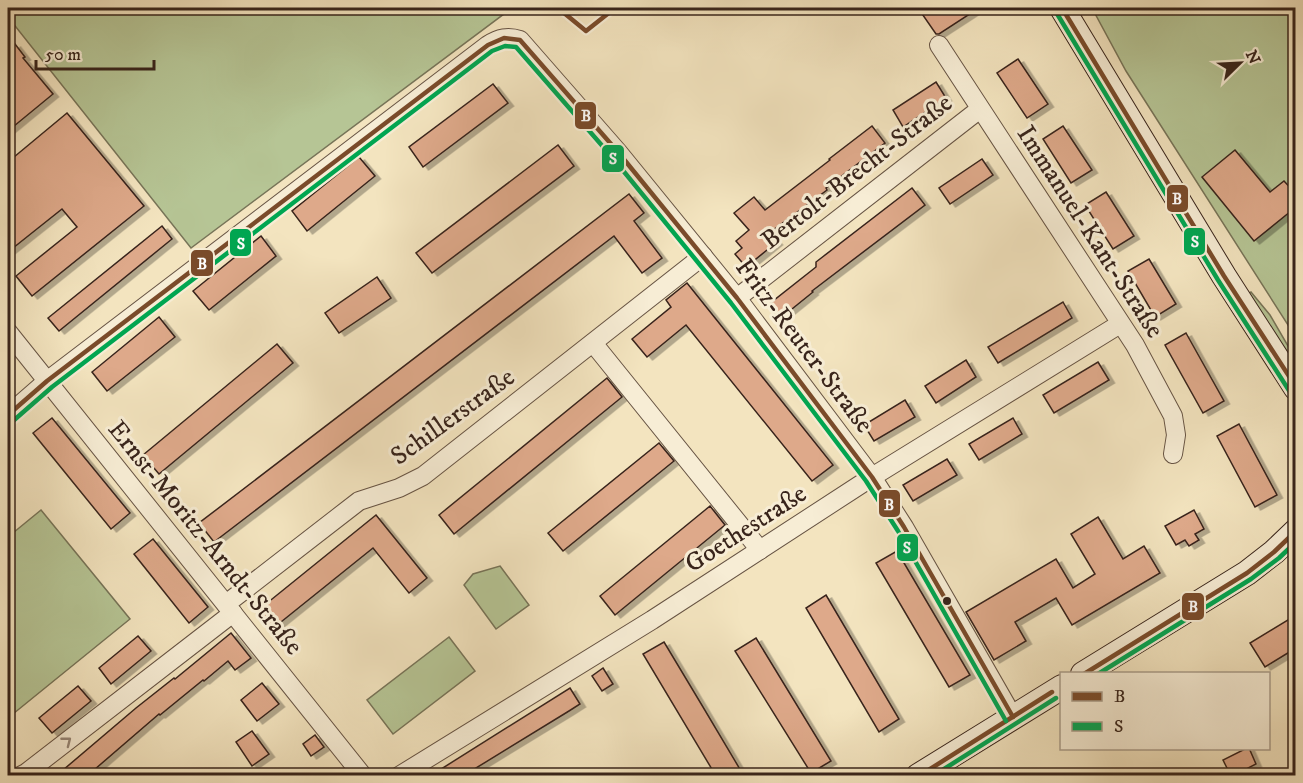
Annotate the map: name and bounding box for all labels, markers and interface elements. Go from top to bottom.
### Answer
scale bar [36,33,154,71]
north arrow [1210,33,1270,93]
text: 50 m [45,44,81,66]
text: N [1241,47,1265,67]
street label: Bertolt-Brecht-Straße [755,87,959,257]
line badge: B [574,101,597,130]
text: B [581,106,591,126]
street label: Immanuel-Kant-Straße [1009,120,1171,344]
line badge: S [601,144,625,173]
text: S [609,149,617,169]
line badge: B [1166,184,1189,213]
text: B [1172,189,1182,209]
line badge: S [1183,227,1206,256]
line badge: S [229,228,252,257]
text: S [1191,232,1199,252]
text: S [237,234,245,254]
line badge: B [190,249,214,277]
street label: Fritz-Reuter-Straße [728,252,880,440]
text: B [197,254,207,274]
street label: Schillerstraße [385,361,521,473]
street label: Ernst-Moritz-Arndt-Straße [100,414,310,662]
street label: Goethestraße [679,477,813,581]
line badge: B [878,489,901,518]
text: B [884,495,894,515]
line badge: S [896,533,919,562]
text: S [903,538,911,558]
line badge: B [1181,592,1205,621]
unlabelled marker [941,595,953,607]
text: B [1188,597,1198,617]
legend [1060,672,1270,750]
text: B [1114,686,1125,708]
text: S [1114,716,1123,738]
one-way arrow [61,737,72,748]

